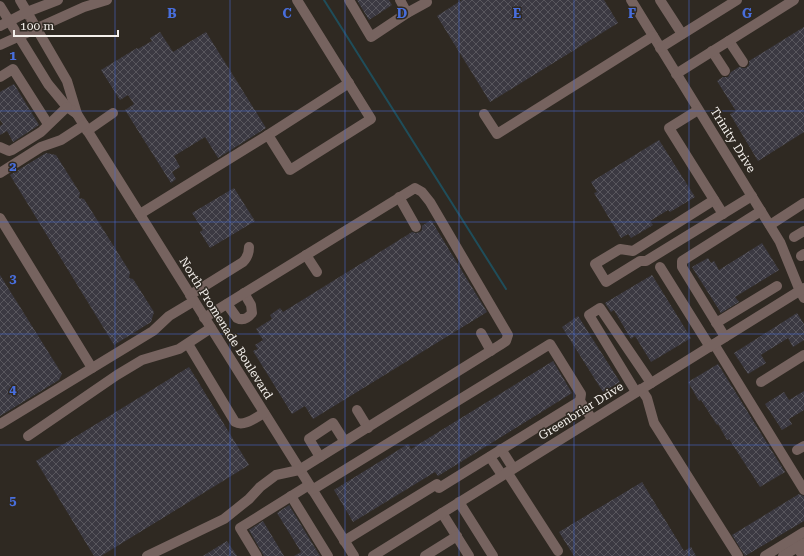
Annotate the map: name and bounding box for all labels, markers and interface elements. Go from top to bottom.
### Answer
text: B [167,6,177,21]
text: C [282,6,292,21]
text: D [397,6,407,21]
text: E [513,6,521,21]
text: F [628,6,636,21]
text: G [742,6,752,21]
scale bar [14,12,118,38]
text: 100 m [20,19,54,33]
text: 1 [9,48,17,63]
street label: Trinity Drive [707,105,759,176]
text: 2 [9,159,17,174]
street label: North Promenade Boulevard [176,254,276,402]
text: 3 [9,271,17,286]
street label: Greenbriar Drive [536,379,626,443]
text: 4 [9,382,17,397]
text: 5 [9,493,17,508]

